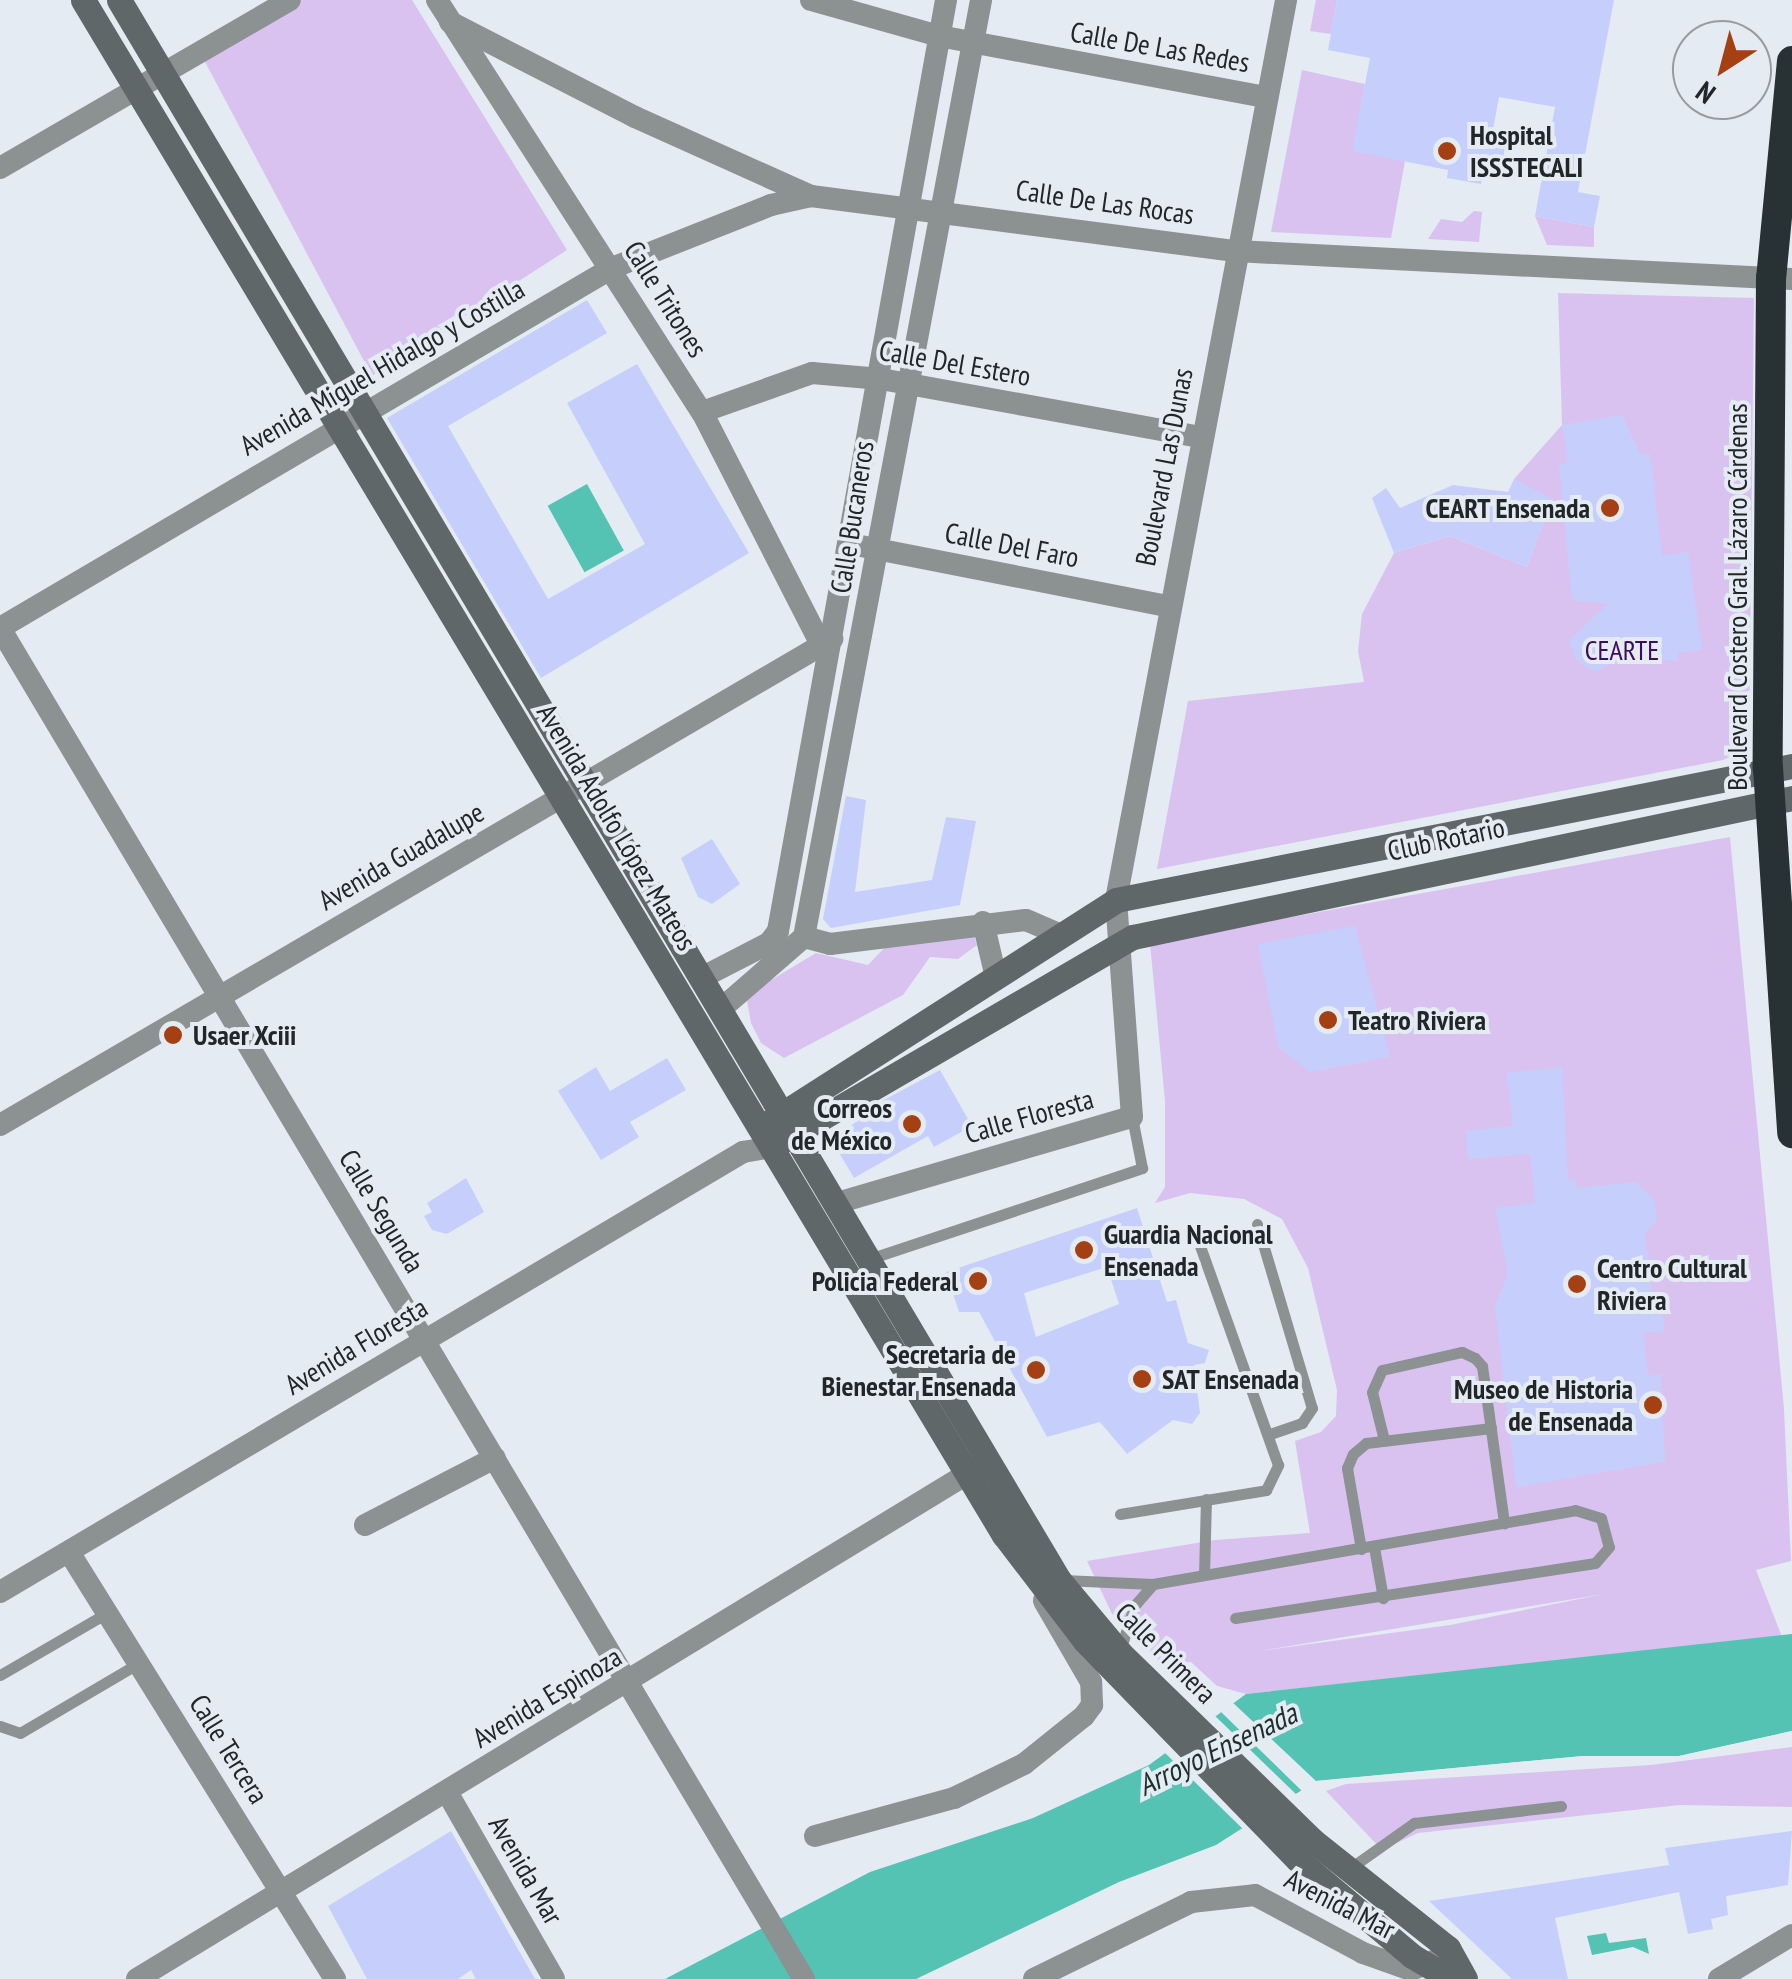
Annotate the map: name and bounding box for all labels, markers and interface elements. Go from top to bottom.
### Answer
street label: Calle De Las Redes [1068,15,1252,79]
north arrow [1672,20,1772,120]
text: N [1688,74,1722,112]
place label: Hospital ISSSTECALI [1470,118,1583,184]
marker: Hospital ISSSTECALI [1434,138,1460,164]
street label: Calle De Las Rocas [1014,173,1196,231]
street label: Calle Tritones [617,235,715,363]
street label: Avenida Miguel Hidalgo y Costilla [233,272,531,462]
street label: Calle Del Estero [877,333,1033,393]
street label: Boulevard Las Dunas [1128,365,1200,569]
street label: Boulevard Costero Gral. Lázaro Cárdenas [1720,402,1754,792]
street label: Calle Bucaneros [823,438,881,596]
place label: CEART Ensenada [1425,491,1590,525]
marker: CEART Ensenada [1599,497,1621,519]
street label: Calle Del Faro [942,516,1082,574]
park label: CEARTE [1585,633,1659,667]
street label: Avenida Adolfo López Mateos [530,697,704,957]
street label: Avenida Guadalupe [312,795,490,917]
street label: Club Rotario [1384,810,1508,868]
place label: Teatro Riviera [1348,1003,1486,1037]
marker: Teatro Riviera [1317,1009,1339,1031]
place label: Usaer Xciii [193,1018,297,1052]
marker: Usaer Xciii [162,1024,184,1046]
street label: Calle Floresta [961,1082,1097,1150]
place label: Correos de México [791,1091,892,1157]
marker: Correos de México [901,1113,923,1135]
street label: Calle Segunda [332,1143,432,1279]
place label: Guardia Nacional Ensenada [1104,1217,1273,1283]
marker: Guardia Nacional Ensenada [1073,1239,1095,1261]
place label: Centro Cultural Riviera [1597,1251,1747,1317]
place label: Policia Federal [812,1264,958,1298]
marker: Policia Federal [967,1270,989,1292]
marker: Centro Cultural Riviera [1566,1273,1588,1295]
street label: Avenida Floresta [279,1290,433,1402]
place label: Secretaria de Bienestar Ensenada [821,1337,1016,1403]
marker: Secretaria de Bienestar Ensenada [1025,1359,1047,1381]
place label: SAT Ensenada [1162,1362,1300,1396]
marker: SAT Ensenada [1131,1368,1153,1390]
place label: Museo de Historia de Ensenada [1454,1372,1633,1438]
marker: Museo de Historia de Ensenada [1642,1394,1664,1416]
street label: Calle Primera [1109,1596,1223,1710]
street label: Avenida Espinoza [467,1639,627,1755]
street label: Calle Tercera [182,1688,276,1810]
water label: Arroyo Ensenada [1132,1695,1302,1803]
street label: Avenida Mar [482,1810,570,1930]
street label: Avenida Mar [1279,1862,1401,1946]

